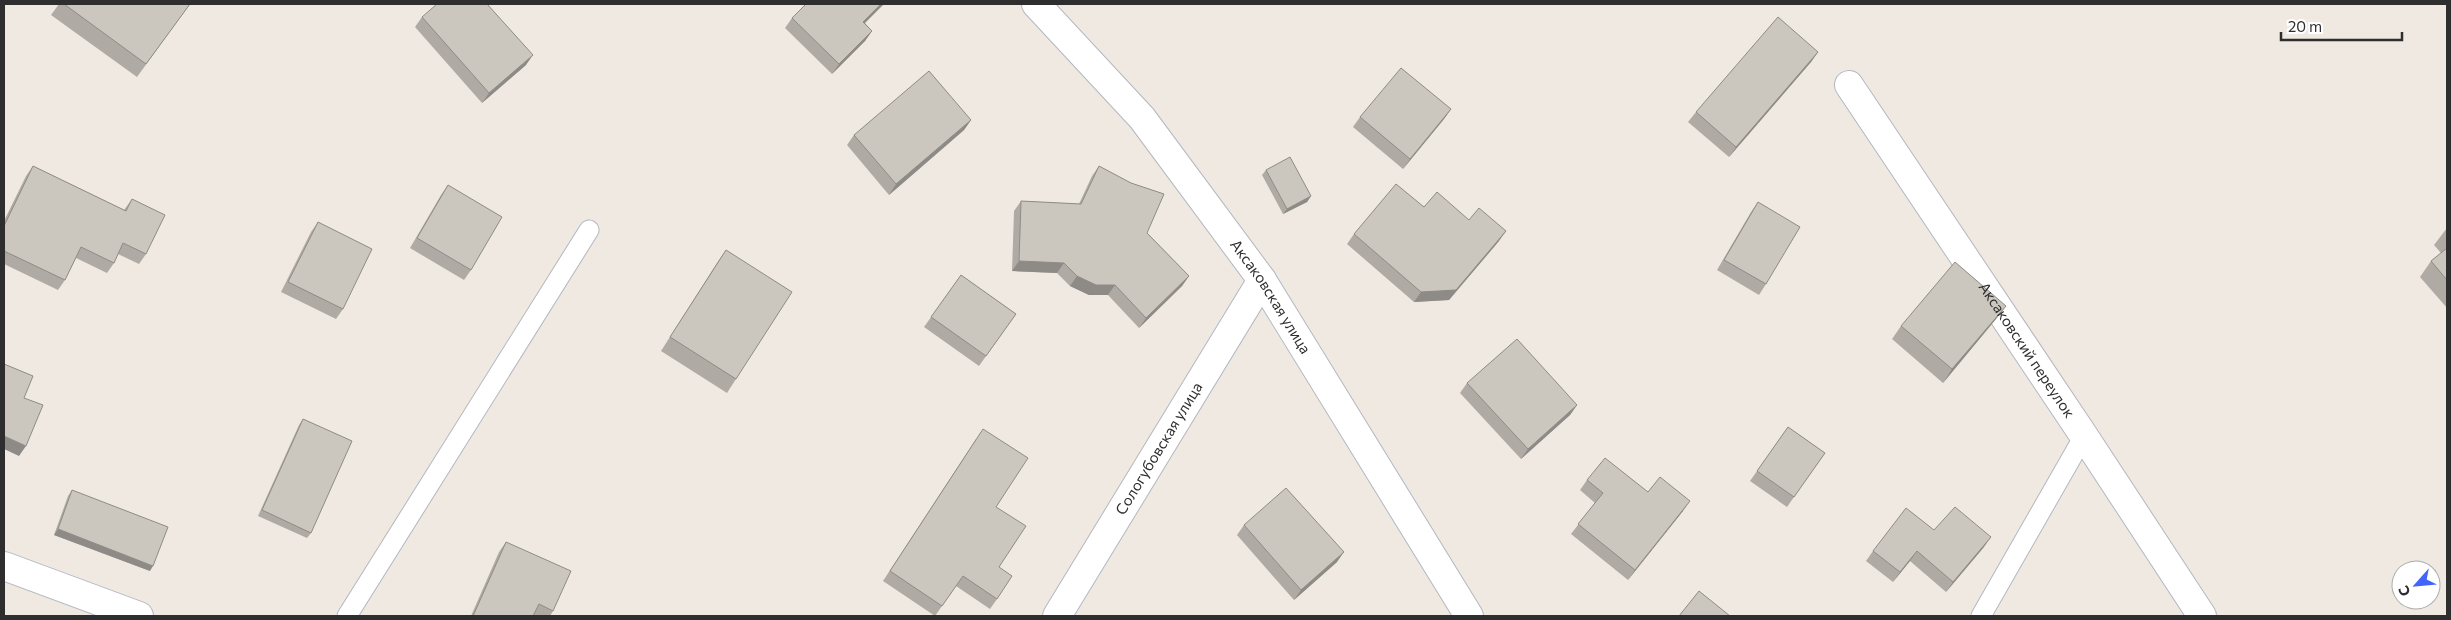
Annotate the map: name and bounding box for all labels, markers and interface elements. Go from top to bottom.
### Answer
scale bar [2281,10,2402,42]
text: 20 m [2288,17,2322,35]
street label: Аксаковская улица [1227,236,1315,357]
street label: Аксаковский переулок [1975,278,2079,421]
street label: Сологубовская улица [1111,378,1206,518]
north arrow [2391,560,2441,610]
text: С [2394,583,2414,599]

